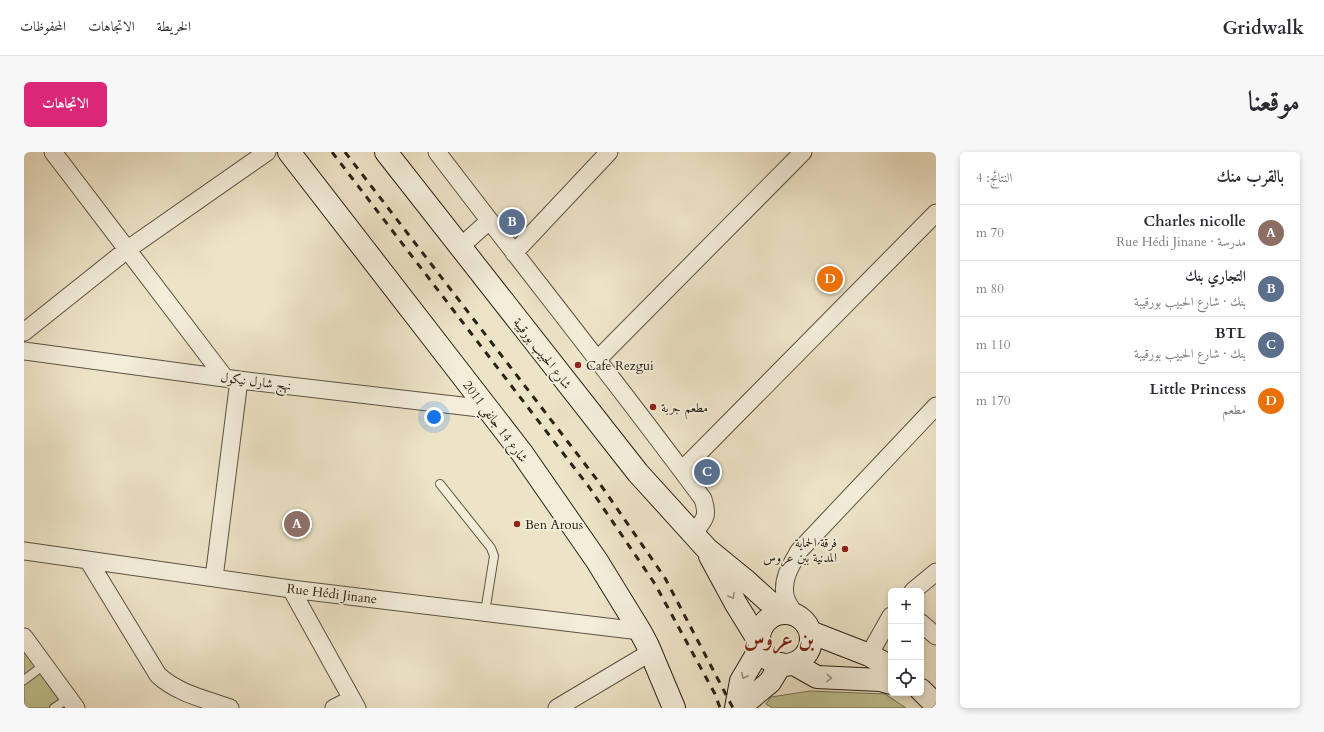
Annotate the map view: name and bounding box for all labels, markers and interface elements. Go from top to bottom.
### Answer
text: Gridwalk [1223,15,1304,41]
text: المحفوظات [20,17,66,36]
text: الاتجاهات [88,17,135,36]
text: الخريطة [157,17,191,36]
button: الاتجاهات [24,82,107,127]
text: موقعنا [1248,83,1300,121]
text: بالقرب منك [1217,165,1284,188]
text: النتائج: 4 [976,169,1012,187]
pin: B [499,207,525,237]
text: Charles nicolle [1144,211,1246,231]
text: 70 m [976,224,1004,242]
text: A [1266,224,1276,242]
text: مدرسة · Rue Hédi Jinane [1116,233,1246,251]
pin: D [817,264,843,294]
text: التجاري بنك [1185,266,1246,286]
text: 80 m [976,280,1004,298]
text: B [1266,280,1276,298]
text: بنك · شارع الحبيب بورقيبة [1134,293,1246,311]
street label: شارع الحبيب بورقيبة [507,314,576,394]
text: BTL [1215,323,1246,343]
text: 110 m [976,336,1010,354]
text: C [1266,336,1276,354]
text: بنك · شارع الحبيب بورقيبة [1134,345,1246,363]
place label: Cafe Rezgui [586,357,654,375]
marker: Cafe Rezgui [573,360,583,370]
street label: نهج شارل نيكول [219,369,292,397]
street label: شارع 14 جانفي 2011 [455,377,532,469]
text: Little Princess [1150,379,1246,399]
text: 170 m [976,392,1010,410]
text: D [1265,392,1277,410]
place label: مطعم جربة [661,399,708,420]
text: مطعم [1222,401,1246,419]
marker: مطعم جربة [648,402,658,412]
your location [424,407,444,427]
pin: C [694,457,720,487]
pin: A [284,509,310,539]
place label: Ben Arous [525,516,583,534]
marker: Ben Arous [512,519,522,529]
place label: فرقة الحماية المدنية ببن عروس [763,534,837,567]
marker: فرقة الحماية المدنية ببن عروس [840,544,850,554]
street label: Rue Hédi Jinane [286,580,378,608]
map controls [888,588,924,696]
button: + [888,588,924,624]
one-way arrow [727,592,734,599]
button: − [888,624,924,660]
district label: بن عروس [744,625,814,654]
button: locate [888,660,924,696]
one-way arrow [741,672,749,679]
one-way arrow [826,674,832,682]

